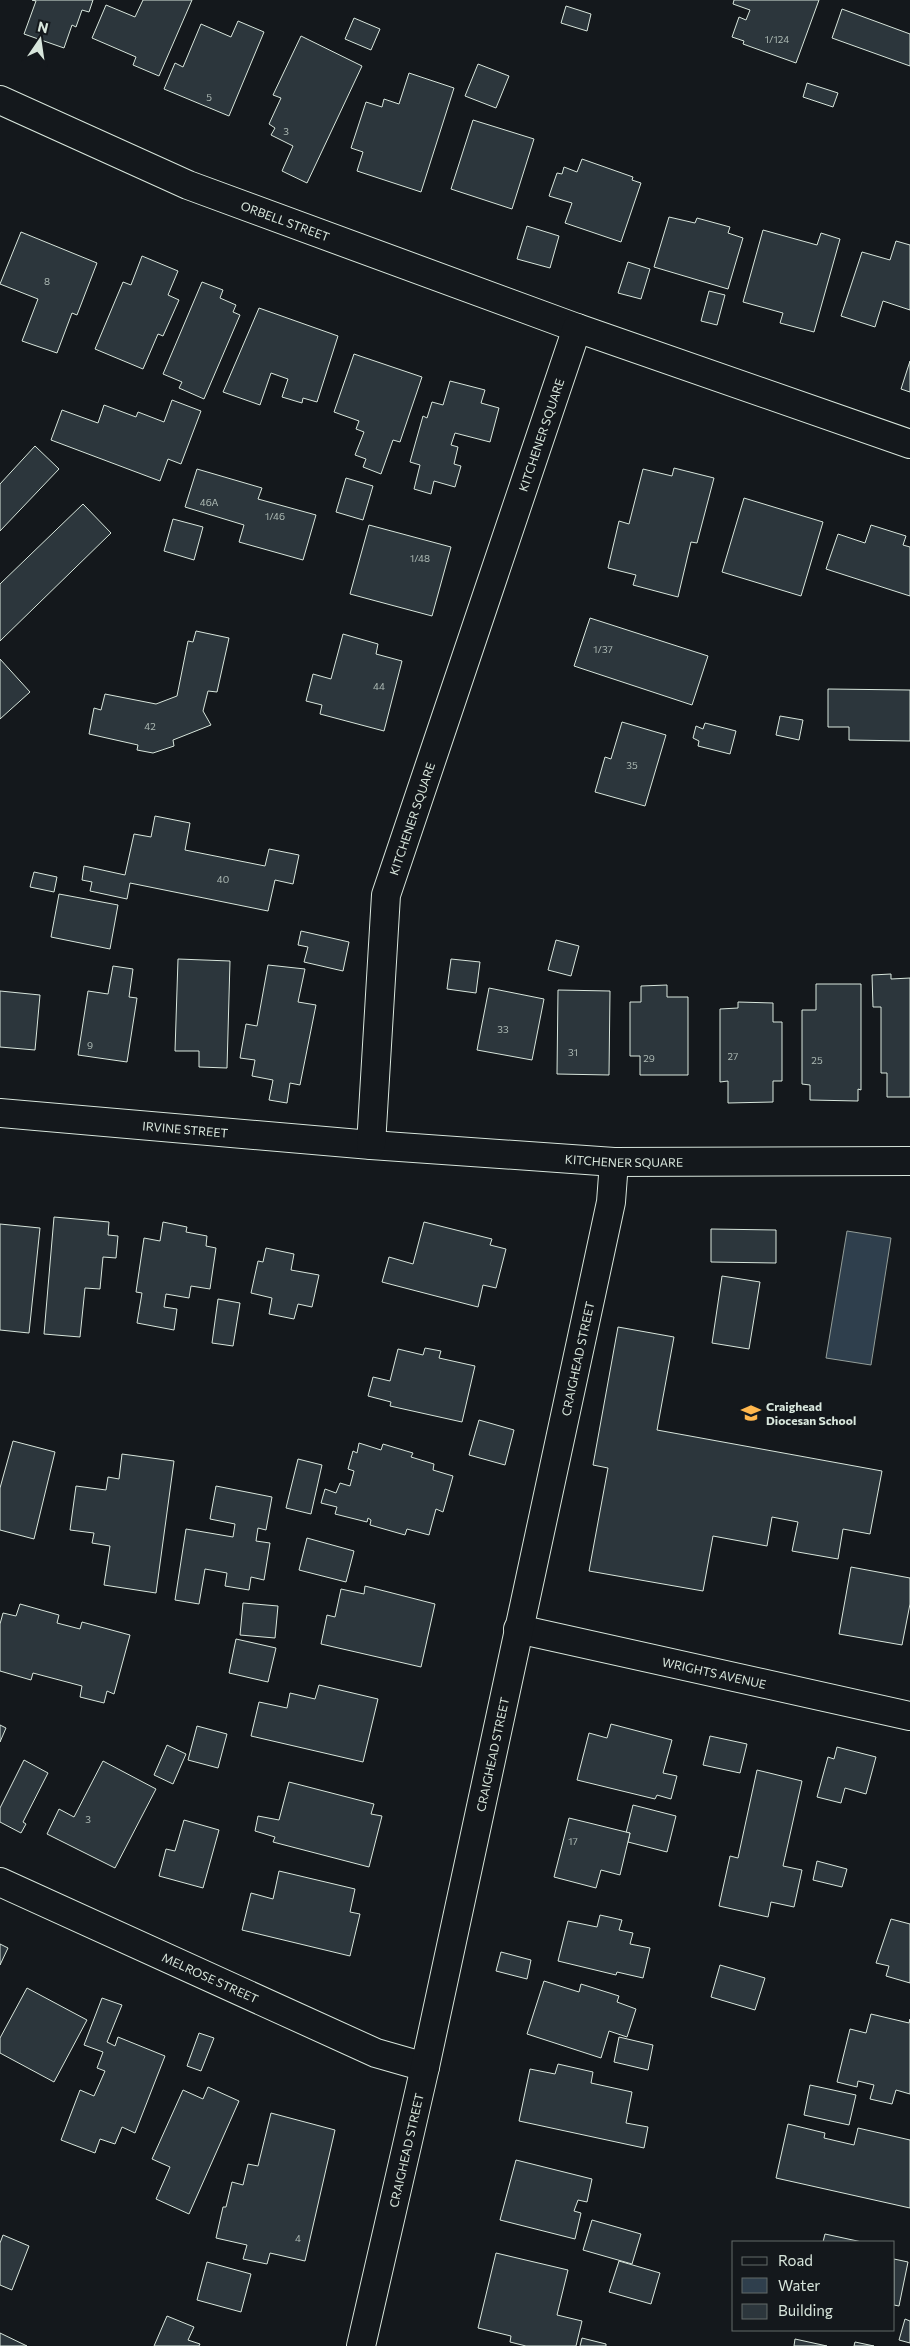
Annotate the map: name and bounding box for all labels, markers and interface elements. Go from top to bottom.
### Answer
north arrow [15,15,65,65]
text: N [36,17,50,36]
house number: 1/124 [765,33,789,45]
house number: 5 [206,91,212,103]
house number: 3 [283,125,289,137]
street label: ORBELL STREET [239,198,332,244]
house number: 8 [44,275,50,287]
street label: KITCHENER SQUARE [515,377,567,493]
house number: 46A [200,496,218,508]
house number: 1/46 [265,510,285,522]
house number: 1/48 [410,552,430,564]
house number: 1/37 [593,643,613,655]
house number: 44 [373,680,385,692]
house number: 42 [144,720,156,732]
house number: 35 [626,759,638,771]
street label: KITCHENER SQUARE [386,760,437,877]
house number: 40 [217,873,229,885]
house number: 33 [497,1023,509,1035]
house number: 9 [87,1039,93,1051]
house number: 31 [568,1046,578,1058]
house number: 27 [728,1050,738,1062]
house number: 29 [643,1052,655,1064]
house number: 25 [811,1054,823,1066]
street label: IRVINE STREET [142,1118,229,1140]
street label: KITCHENER SQUARE [564,1152,683,1169]
street label: CRAIGHEAD STREET [558,1300,597,1417]
place label: Craighead Diocesan School [766,1399,856,1427]
school or university icon: Craighead Diocesan School [740,1402,762,1424]
street label: WRIGHTS AVENUE [661,1654,768,1691]
street label: CRAIGHEAD STREET [473,1695,511,1813]
house number: 3 [85,1813,91,1825]
house number: 17 [568,1835,578,1847]
street label: MELROSE STREET [160,1950,261,2006]
street label: CRAIGHEAD STREET [386,2091,426,2209]
house number: 4 [295,2232,301,2244]
legend [732,2241,895,2331]
text: Road [778,2251,813,2269]
text: Water [778,2276,820,2294]
text: Building [778,2301,833,2319]

